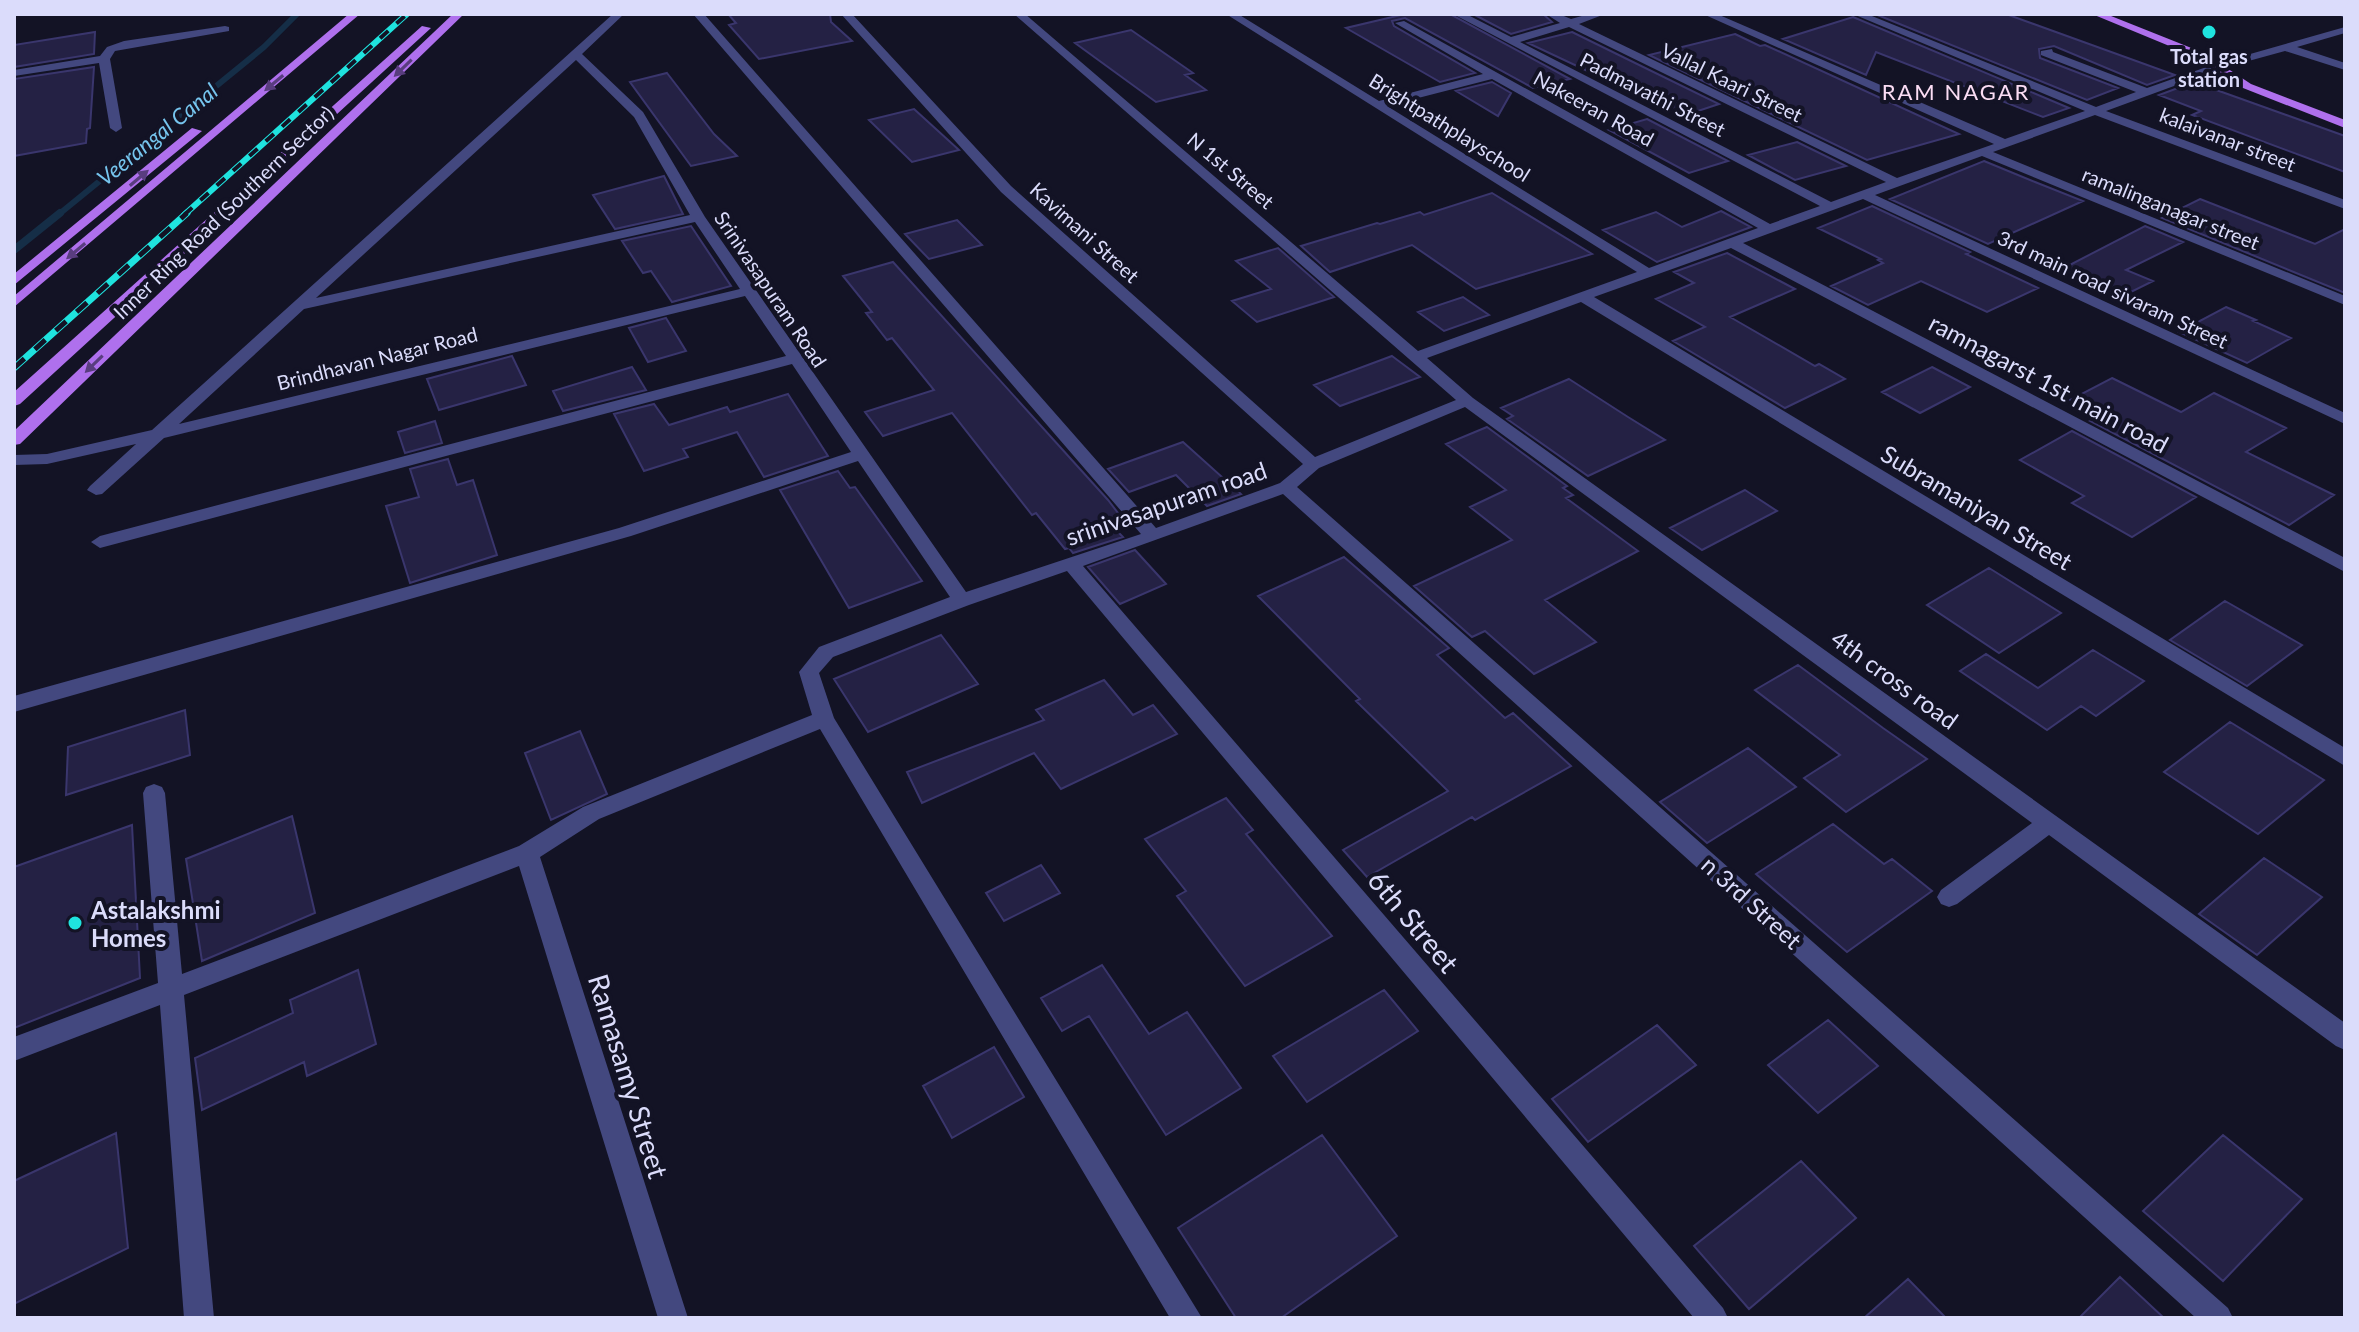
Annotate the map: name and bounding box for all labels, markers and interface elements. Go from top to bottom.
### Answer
marker: Total gas station [2200,23,2218,41]
street label: Vallal Kaari Street [1657,37,1807,127]
place label: Total gas station [2170,44,2248,91]
street label: Padmavathi Street [1576,47,1730,141]
one-way arrow [394,58,413,77]
street label: Nakeeran Road [1530,65,1658,151]
street label: Brightpathplayschool [1365,68,1535,186]
one-way arrow [264,74,284,91]
water label: Veerangal Canal [91,77,223,191]
district label: RAM NAGAR [1882,78,2030,105]
street label: Inner Ring Road (Southern Sector) [108,100,338,324]
street label: kalaivanar street [2157,102,2299,176]
street label: N 1st Street [1183,127,1279,213]
street label: ramalinganagar street [2079,162,2263,254]
one-way arrow [129,170,149,187]
street label: Kavimani Street [1026,177,1144,287]
street label: Srinivasapuram Road [710,207,832,371]
street label: 3rd main road sivaram Street [1994,225,2232,353]
one-way arrow [66,242,86,259]
street label: ramnagarst 1st main road [1924,308,2174,458]
street label: Brindhavan Nagar Road [274,321,480,395]
one-way arrow [84,354,103,372]
street label: Subramaniyan Street [1876,439,2078,576]
street label: srinivasapuram road [1062,455,1270,551]
street label: 4th cross road [1826,623,1964,735]
street label: n 3rd Street [1696,850,1808,955]
street label: 6th Street [1362,863,1466,979]
place label: Astalakshmi Homes [90,895,221,952]
marker: Astalakshmi Homes [66,914,84,932]
street label: Ramasamy Street [582,970,676,1182]

